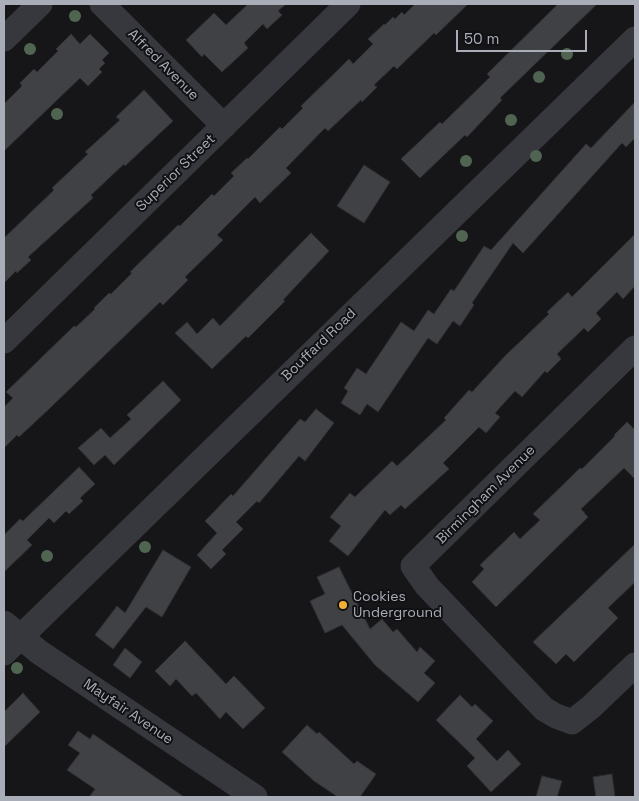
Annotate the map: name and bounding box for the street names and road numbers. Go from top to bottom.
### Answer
street label: Alfred Avenue [124,26,202,104]
street label: Superior Street [133,131,219,215]
street label: Bouffard Road [278,305,360,385]
street label: Birmingham Avenue [433,442,539,548]
street label: Mayfair Avenue [80,676,176,748]

